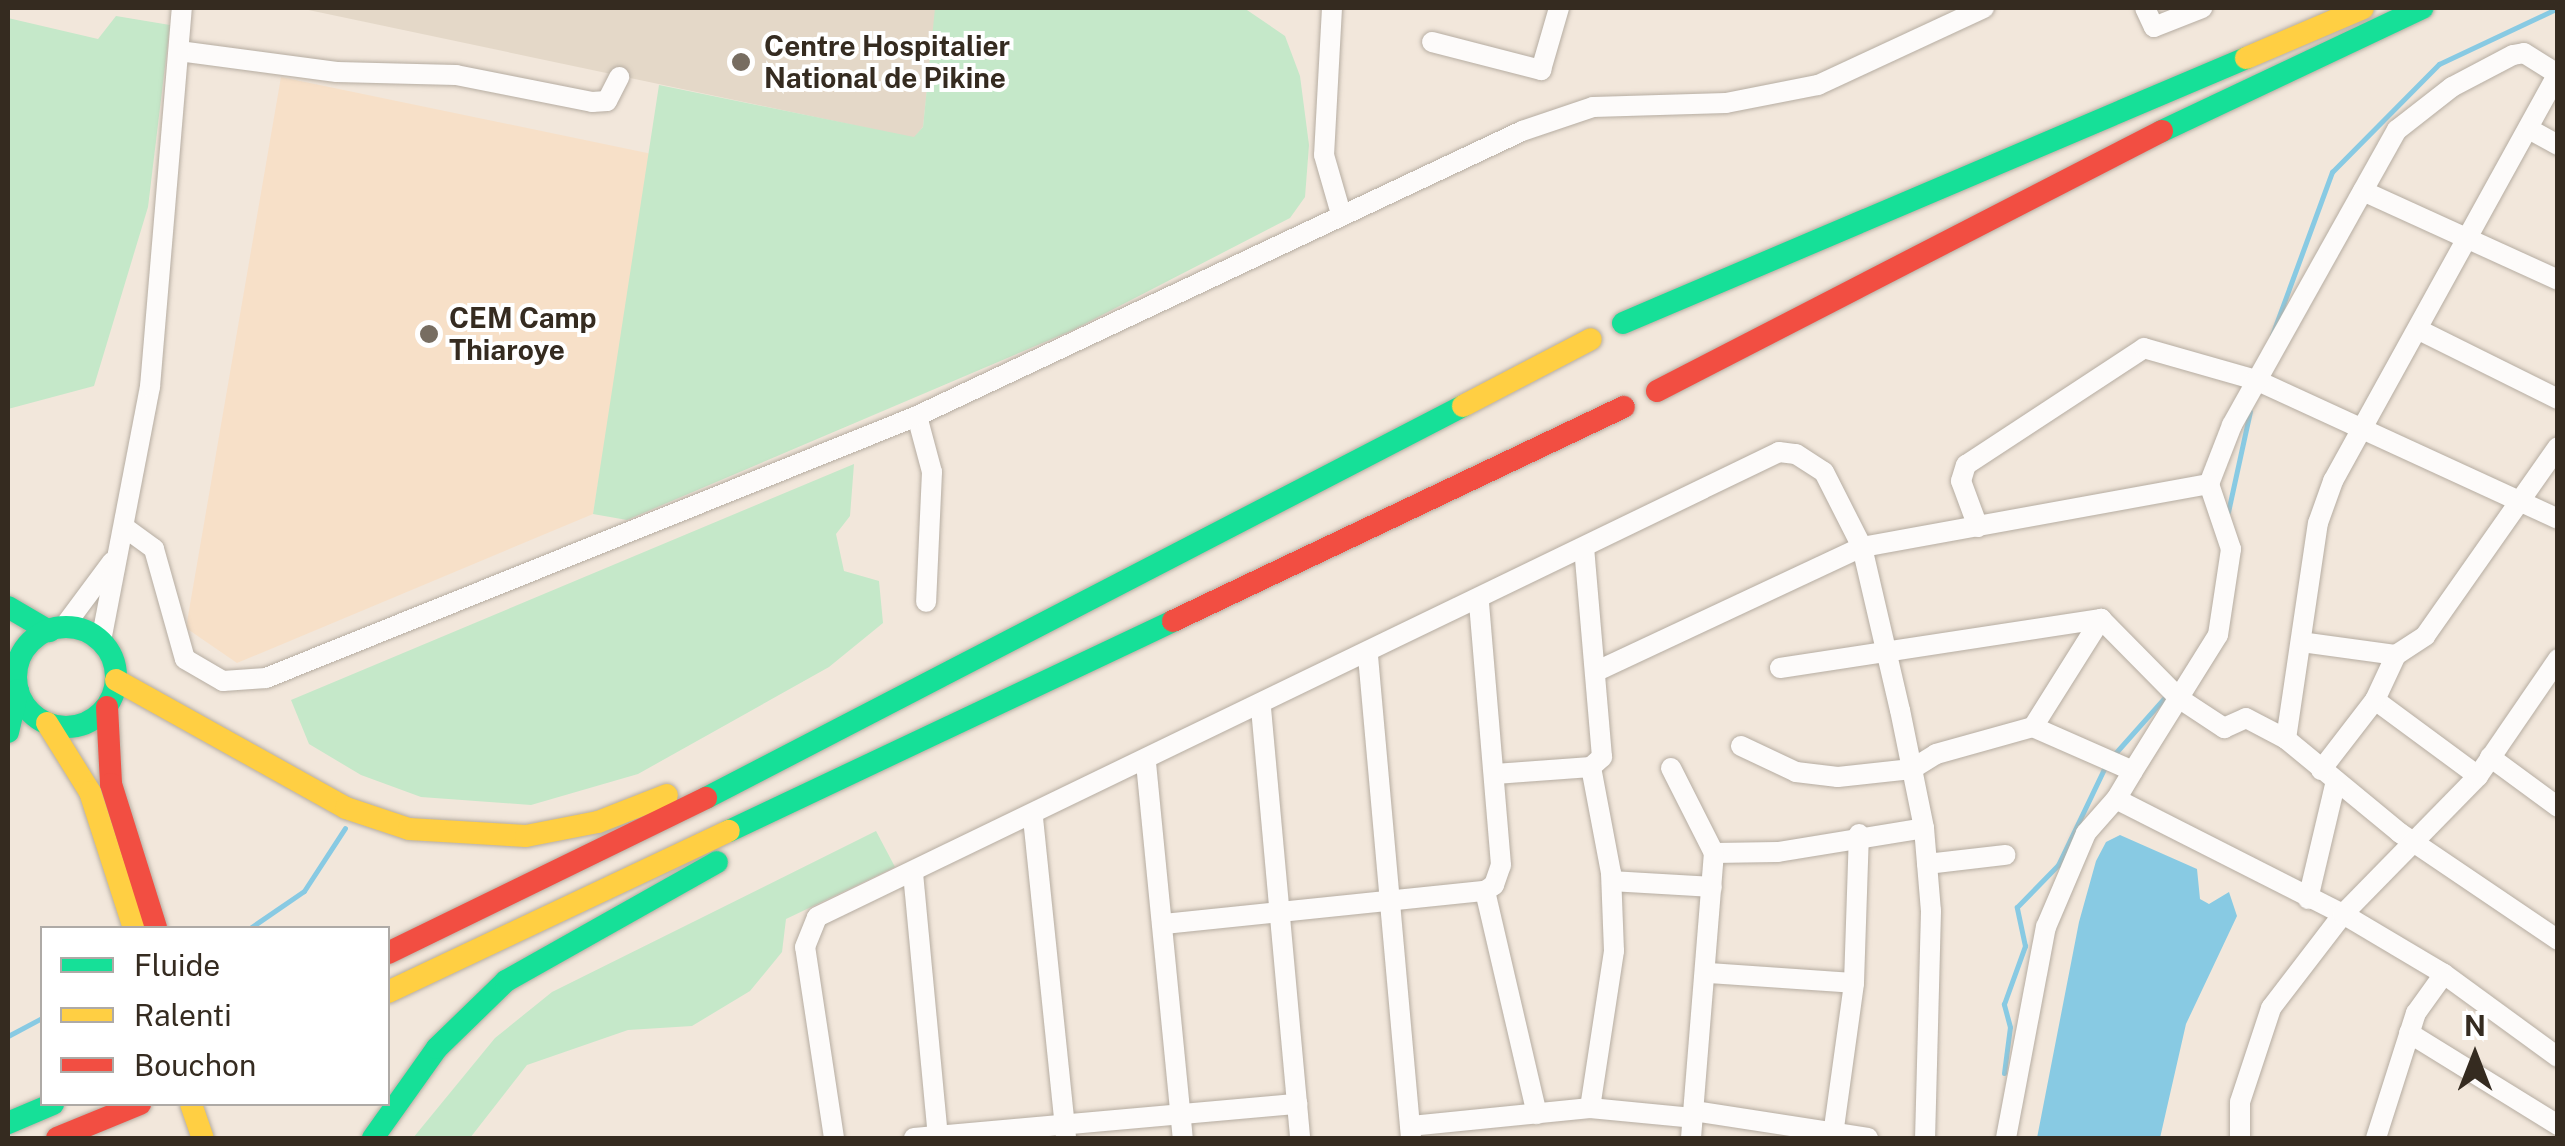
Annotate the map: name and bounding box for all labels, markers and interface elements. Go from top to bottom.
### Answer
place label: Centre Hospitalier National de Pikine [764,29,1010,95]
marker: Centre Hospitalier National de Pikine [728,49,754,75]
place label: CEM Camp Thiaroye [449,301,597,367]
marker: CEM Camp Thiaroye [418,323,440,345]
legend [40,926,390,1106]
text: Fluide [134,947,220,983]
text: Ralenti [134,997,232,1033]
north arrow [2425,1006,2525,1106]
text: N [2464,1009,2486,1042]
text: Bouchon [134,1047,256,1083]

